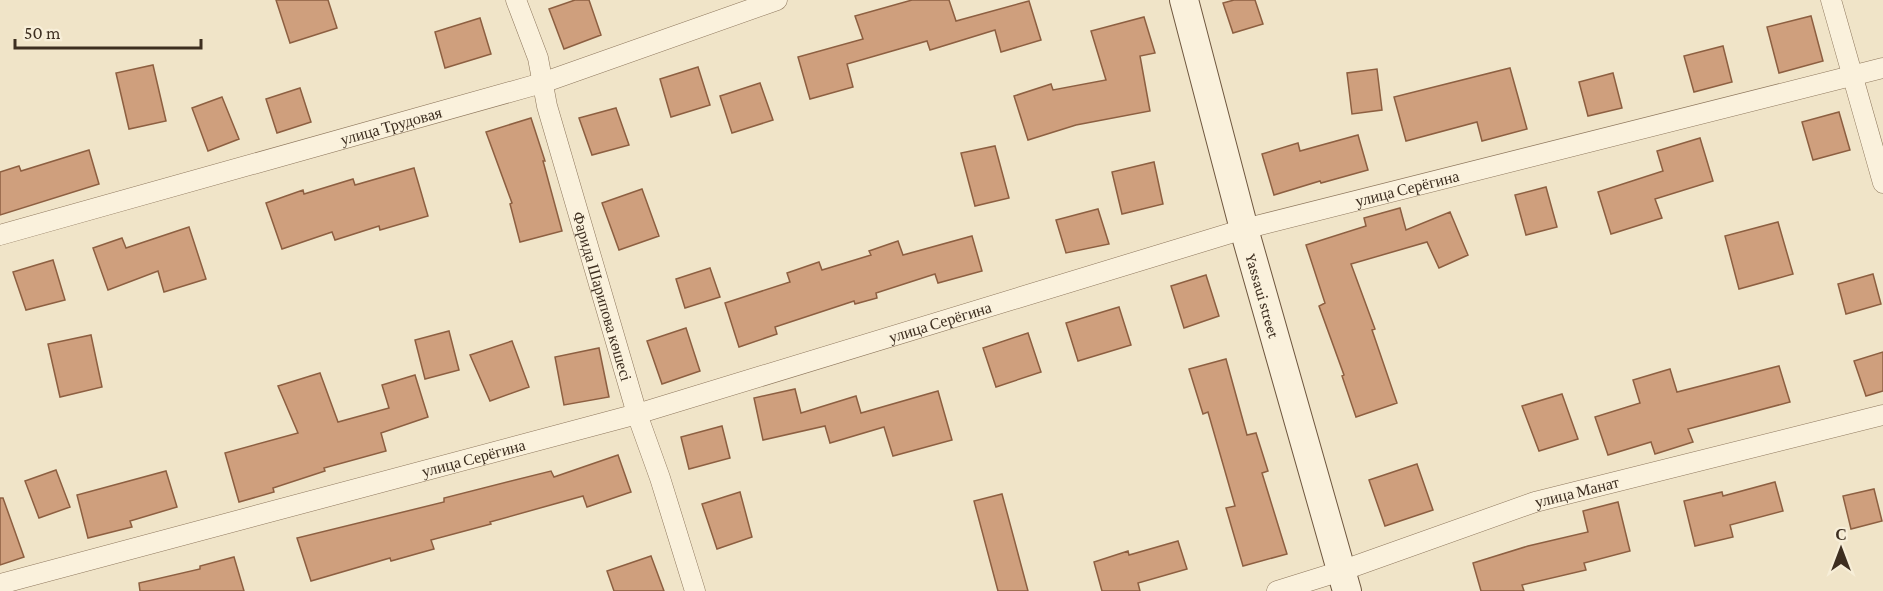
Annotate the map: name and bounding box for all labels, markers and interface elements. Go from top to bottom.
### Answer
scale bar [15,12,201,50]
text: 50 m [24,23,61,43]
street label: улица Трудовая [338,103,444,149]
street label: улица Серёгина [1353,167,1461,211]
street label: Фарида Шарипова көшесі [569,210,635,383]
street label: Yassaui street [1242,252,1283,341]
street label: улица Серёгина [887,299,993,347]
street label: улица Серёгина [420,436,527,481]
street label: улица Манат [1533,473,1621,512]
north arrow [1811,519,1871,579]
text: С [1835,526,1847,543]

